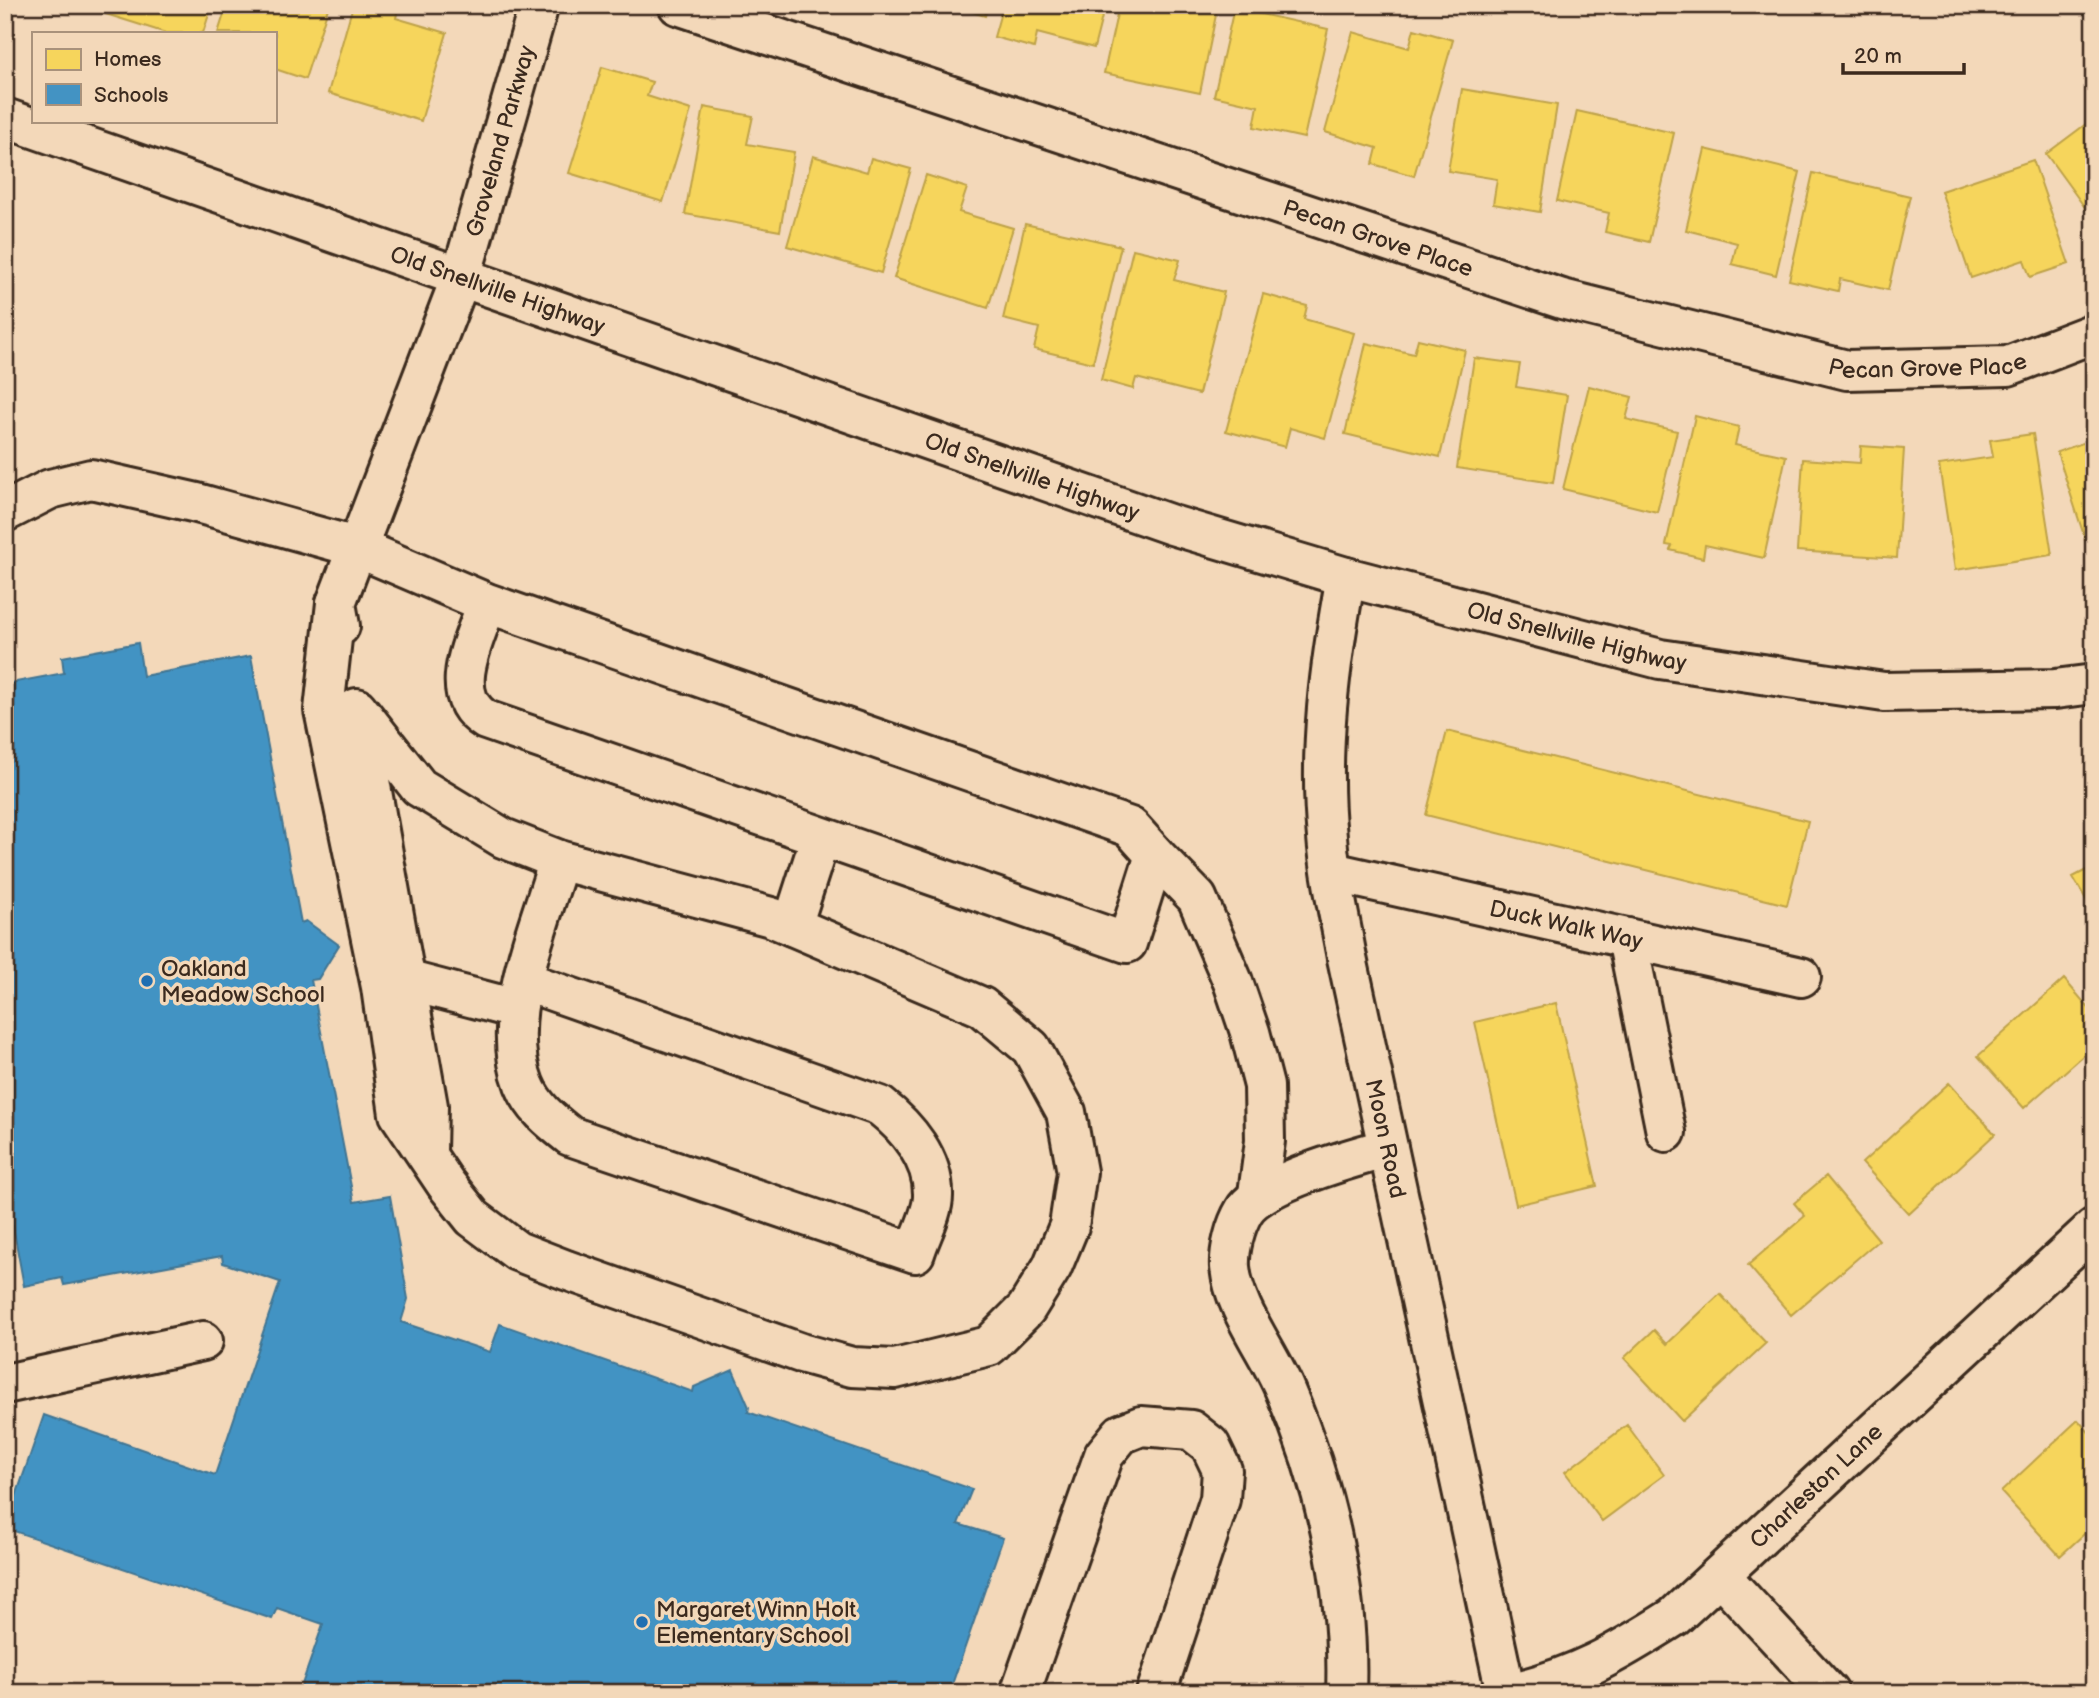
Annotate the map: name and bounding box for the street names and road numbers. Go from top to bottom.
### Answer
street label: Groveland Parkway [460,42,542,240]
street label: Pecan Grove Place [1279,194,1477,283]
street label: Old Snellville Highway [387,241,609,341]
street label: Pecan Grove Place [1825,347,2031,385]
street label: Old Snellville Highway [921,427,1144,528]
street label: Old Snellville Highway [1464,596,1689,678]
street label: Duck Walk Way [1487,895,1646,956]
street label: Moon Road [1359,1077,1412,1201]
street label: Charleston Lane [1744,1418,1889,1555]

